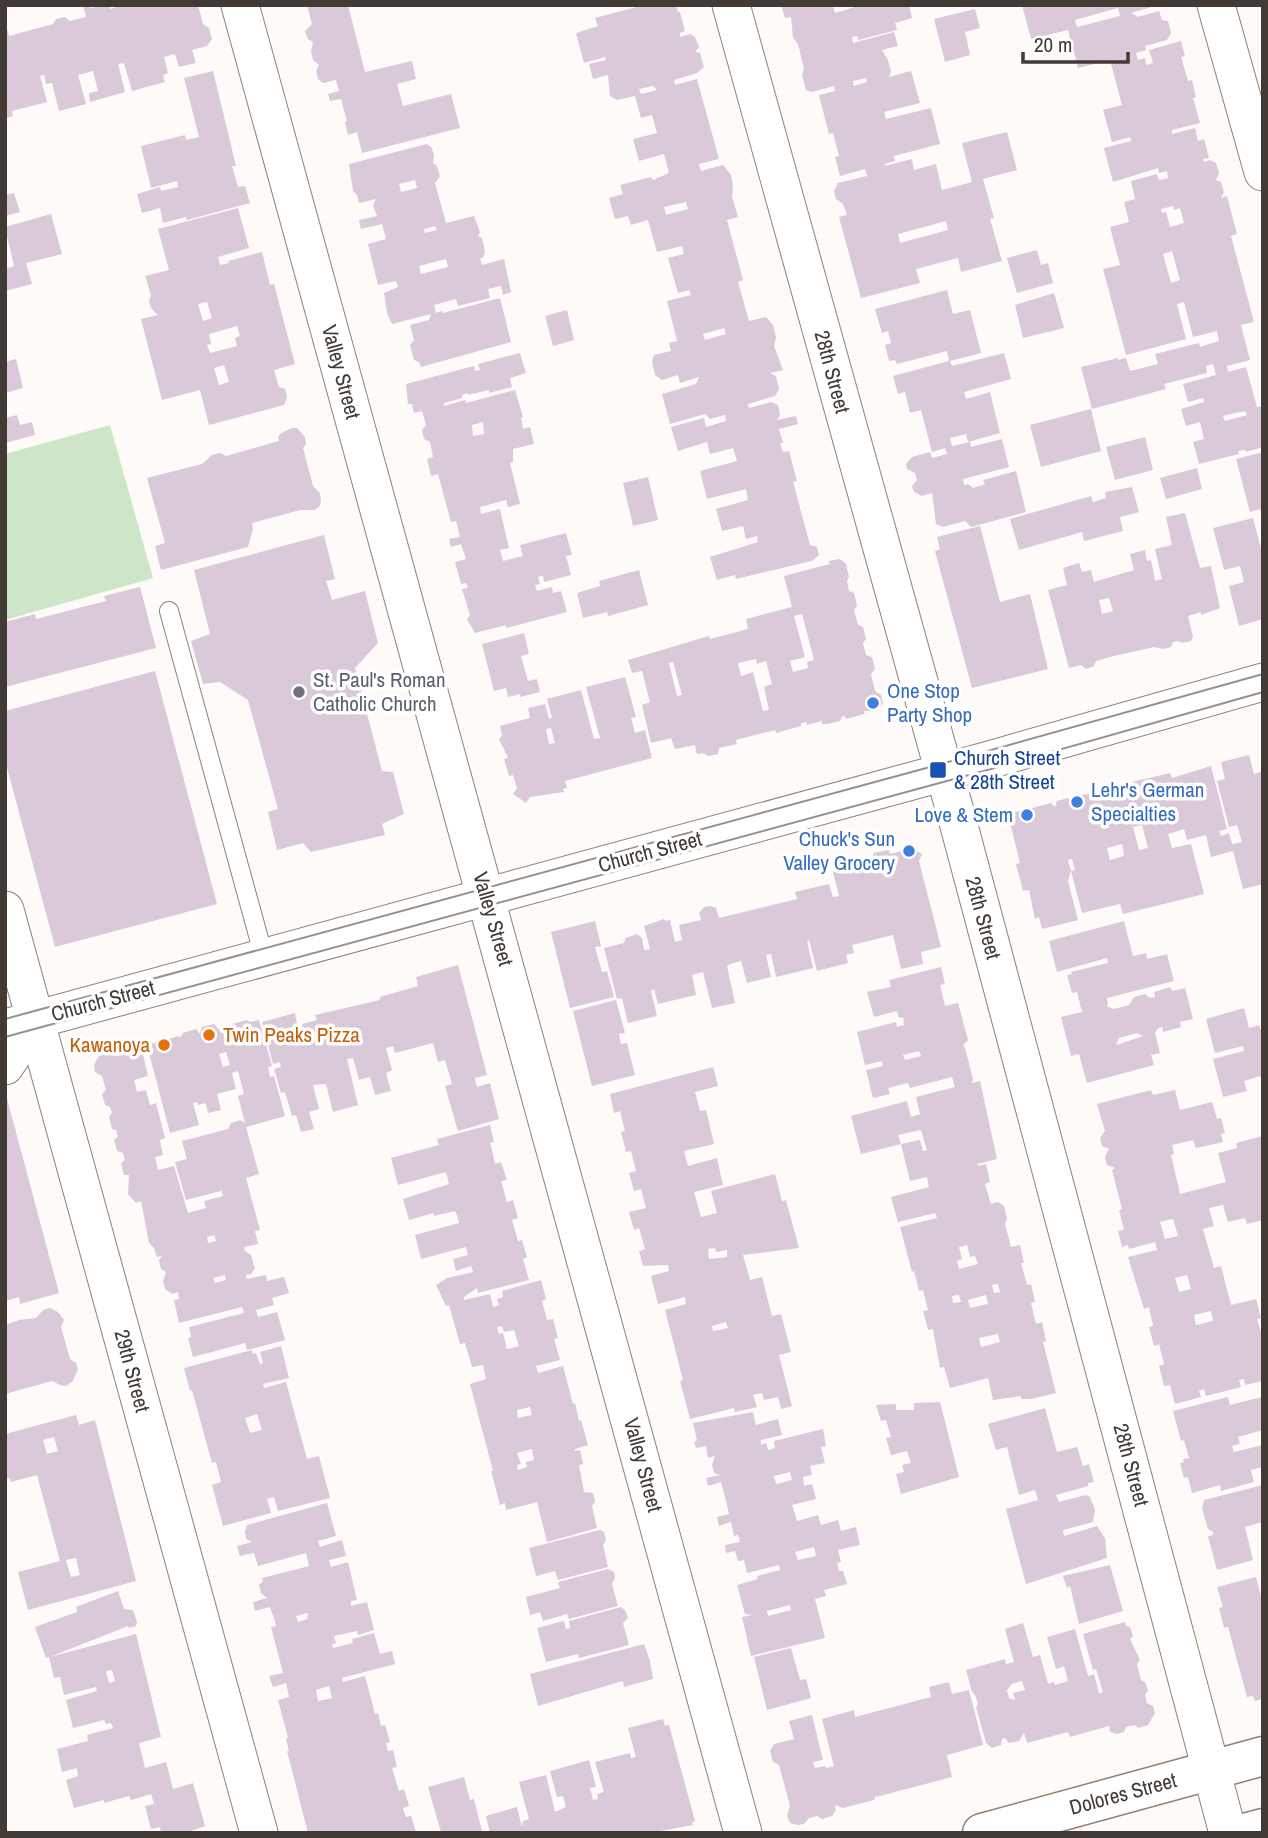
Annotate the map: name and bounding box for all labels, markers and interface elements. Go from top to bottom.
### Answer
scale bar [1023,21,1128,65]
text: 20 m [1034,30,1072,59]
street label: Valley Street [315,322,368,422]
street label: 28th Street [808,327,857,417]
place label: St. Paul's Roman Catholic Church [313,665,446,718]
place label: One Stop Party Shop [887,676,972,729]
marker: St. Paul's Roman Catholic Church [291,684,307,700]
marker: One Stop Party Shop [865,695,881,711]
place label: Church Street & 28th Street [954,743,1060,796]
marker: Church Street & 28th Street [928,760,948,780]
place label: Lehr's German Specialties [1091,775,1204,828]
marker: Lehr's German Specialties [1069,794,1085,810]
place label: Love & Stem [914,800,1013,829]
marker: Love & Stem [1019,807,1035,823]
street label: Church Street [595,824,705,879]
place label: Chuck's Sun Valley Grocery [783,824,895,877]
marker: Chuck's Sun Valley Grocery [901,843,917,859]
street label: Valley Street [466,869,521,969]
street label: 28th Street [959,873,1008,963]
street label: Church Street [48,973,158,1028]
place label: Twin Peaks Pizza [223,1020,360,1049]
marker: Twin Peaks Pizza [201,1027,217,1043]
place label: Kawanoya [70,1030,150,1059]
marker: Kawanoya [156,1037,172,1053]
street label: 29th Street [108,1326,157,1416]
street label: Valley Street [617,1415,670,1515]
street label: 28th Street [1107,1420,1156,1510]
street label: Dolores Street [1066,1765,1180,1822]

